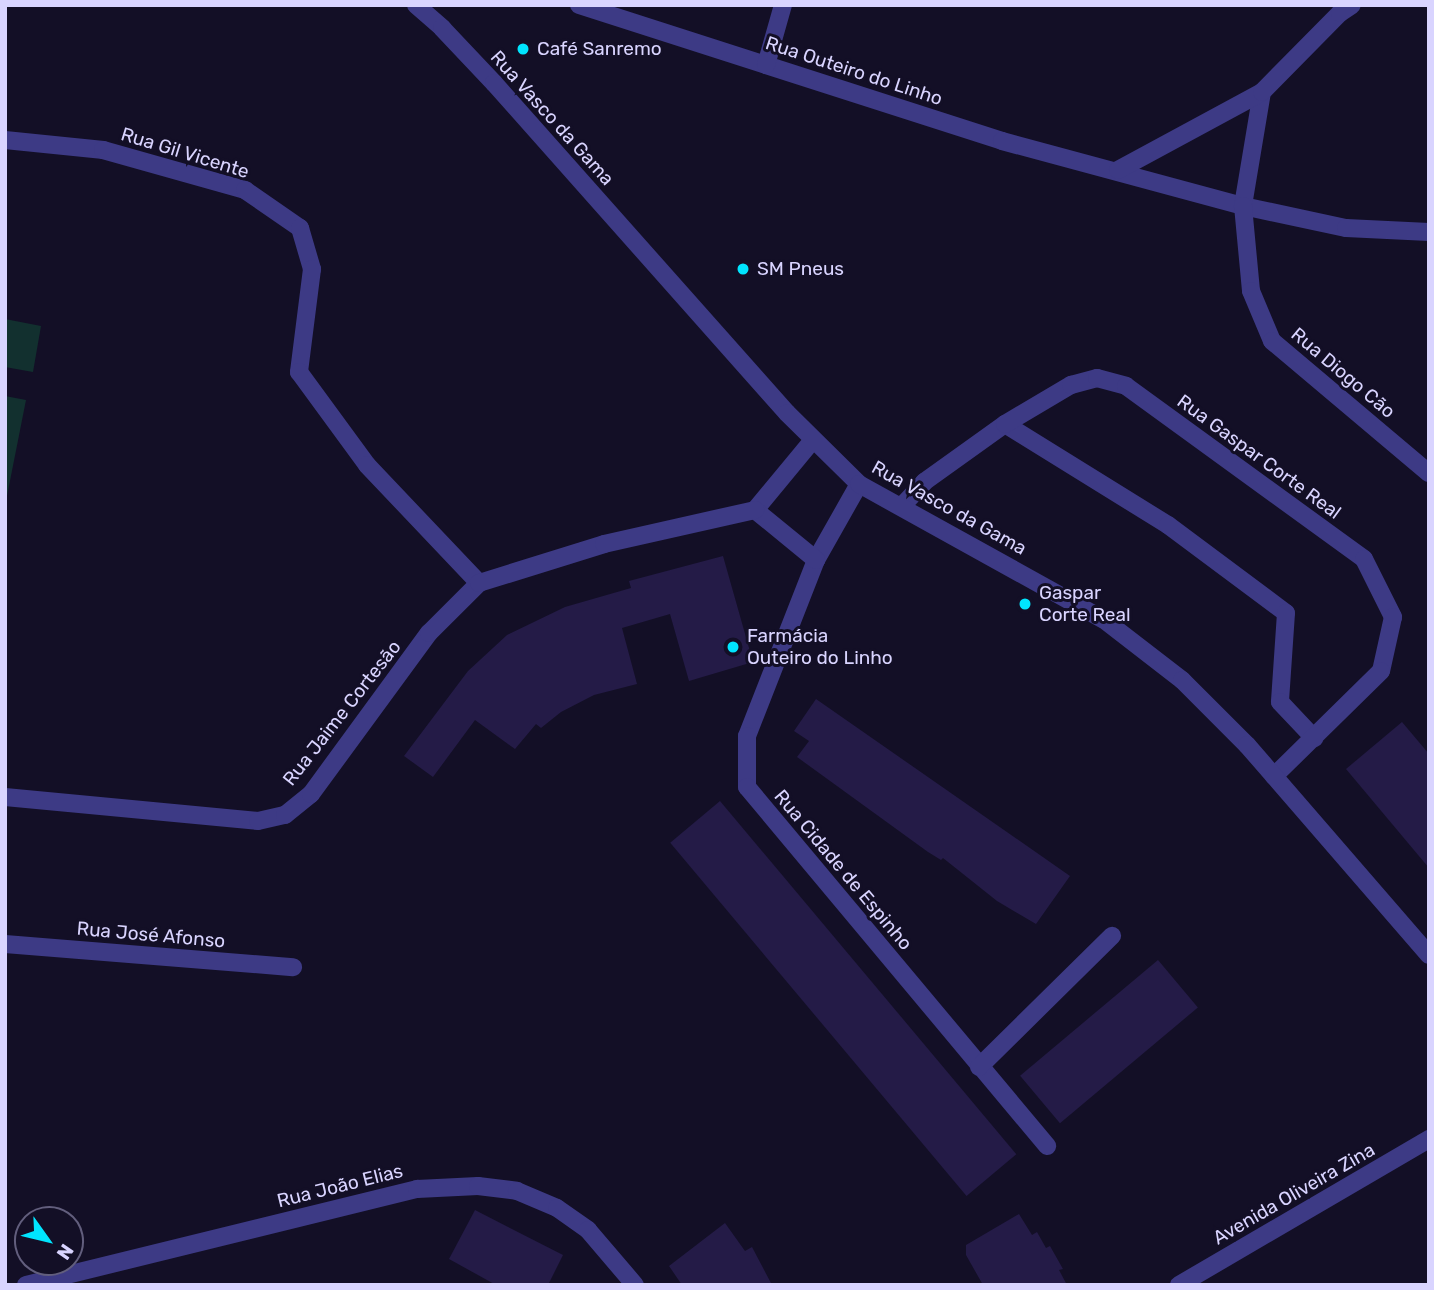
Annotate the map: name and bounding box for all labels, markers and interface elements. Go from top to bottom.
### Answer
street label: Rua Outeiro do Linho [763,32,945,110]
place label: Café Sanremo [537,38,662,60]
marker: Café Sanremo [515,41,531,57]
street label: Rua Vasco da Gama [485,46,619,190]
street label: Rua Gil Vicente [118,123,252,183]
place label: SM Pneus [757,258,844,280]
marker: SM Pneus [735,261,751,277]
street label: Rua Diogo Cão [1286,323,1400,423]
street label: Rua Gaspar Corte Real [1172,390,1346,524]
street label: Rua Vasco da Gama [867,456,1031,560]
place label: Gaspar Corte Real [1039,582,1131,626]
marker: Gaspar Corte Real [1017,596,1033,612]
place label: Farmácia Outeiro do Linho [747,625,893,669]
street label: Rua Jaime Cortesão [278,636,406,790]
marker: Farmácia Outeiro do Linho [725,639,741,655]
street label: Rua Cidade de Espinho [769,785,917,955]
street label: Rua José Afonso [76,917,226,953]
street label: Avenida Oliveira Zina [1209,1138,1379,1250]
street label: Rua João Elias [275,1159,405,1213]
north arrow [14,1206,84,1276]
text: N [52,1240,79,1264]

